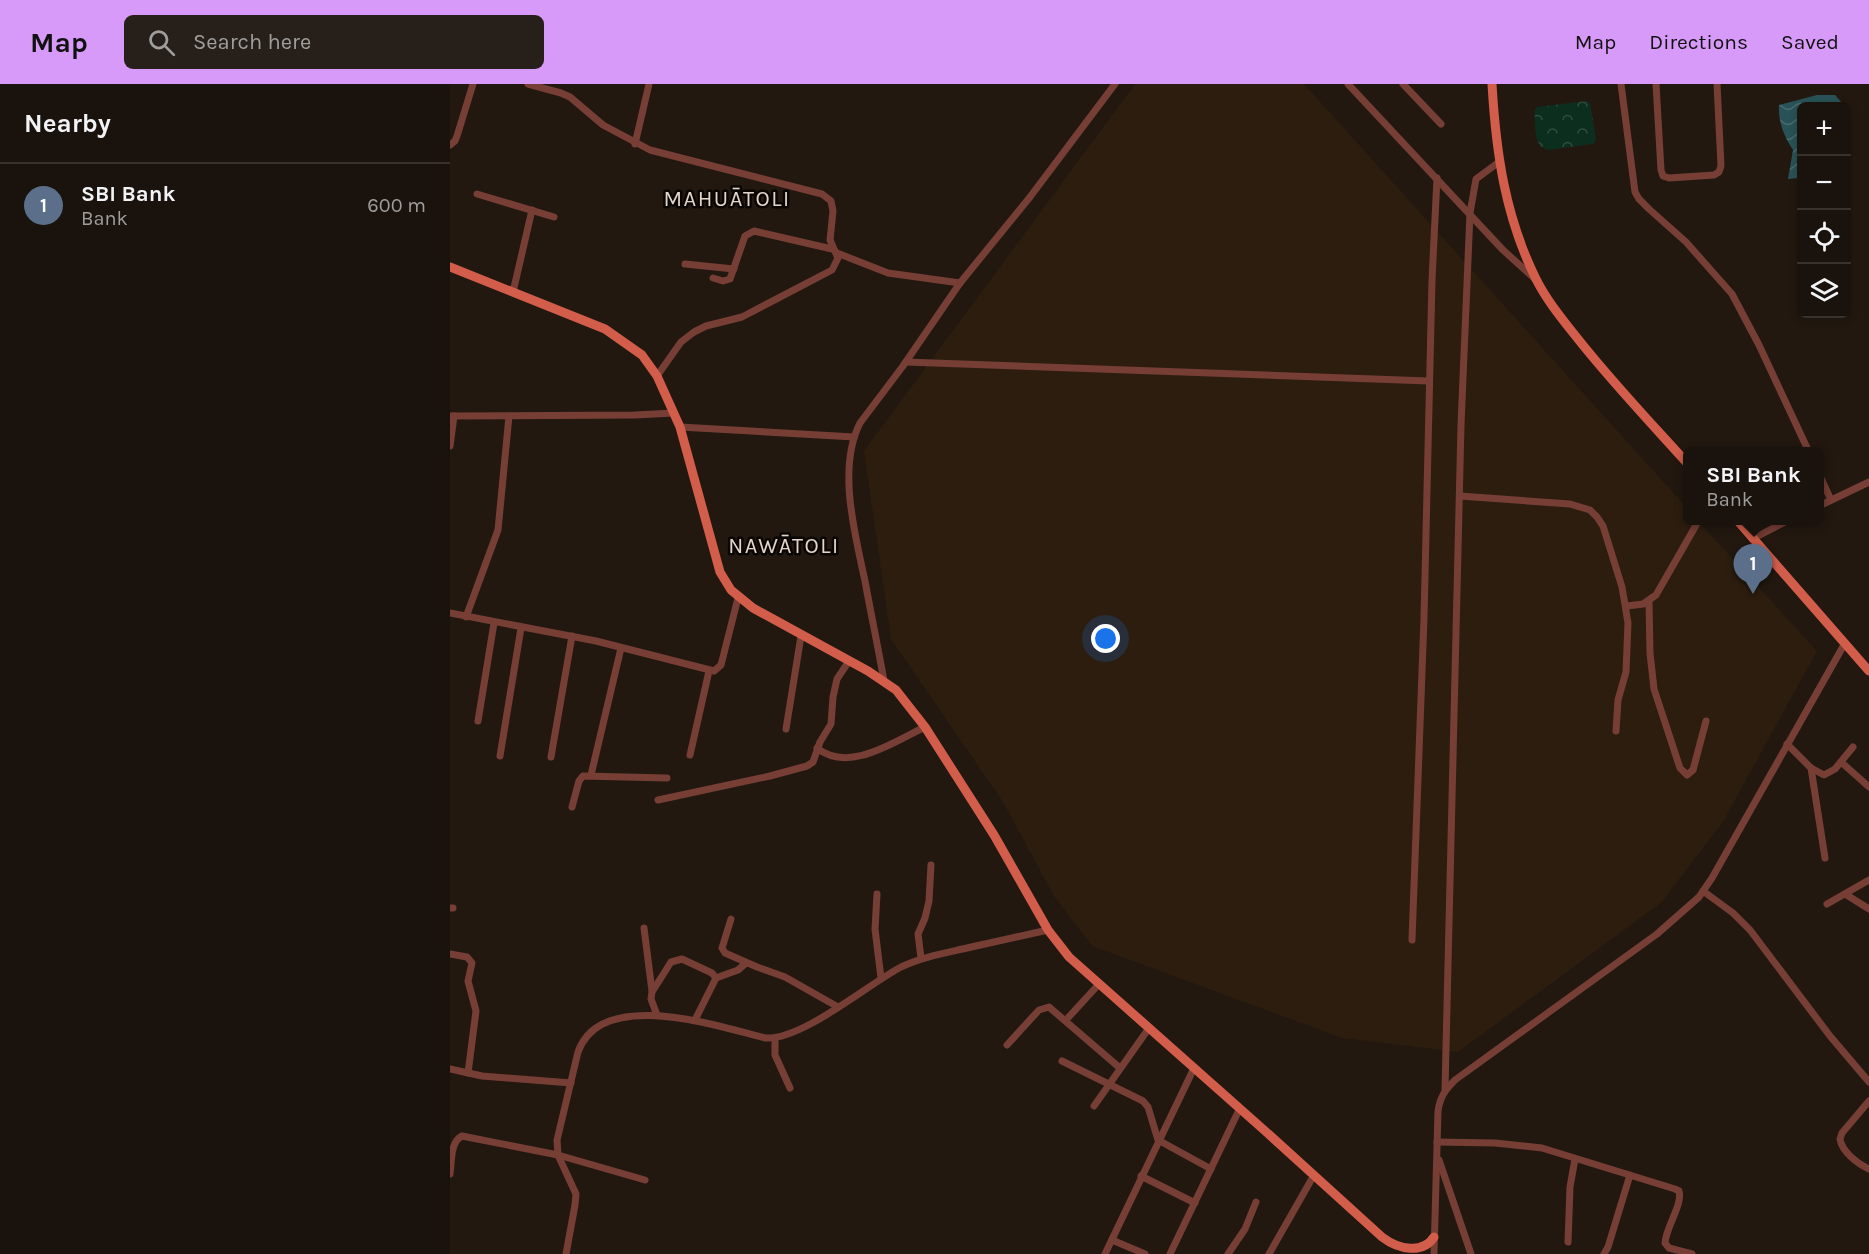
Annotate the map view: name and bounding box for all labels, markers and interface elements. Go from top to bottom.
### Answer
search box [124,15,544,69]
text: Map [30,26,88,59]
icon: search [145,26,178,59]
text: Search here [193,29,311,55]
text: Map [1575,30,1616,54]
text: Directions [1649,30,1748,54]
text: Saved [1781,30,1839,54]
map controls [1797,102,1851,318]
button: + [1797,102,1851,156]
text: Nearby [24,108,111,139]
button: − [1797,156,1851,210]
text: SBI Bank [81,181,175,207]
district label: MAHUĀTOLI [663,186,791,212]
text: 1 [40,194,47,217]
text: 600 m [367,194,426,217]
text: Bank [81,207,128,230]
button: locate [1797,210,1851,264]
button: layers [1797,264,1851,318]
popup [1683,447,1824,525]
text: SBI Bank [1706,462,1801,488]
text: Bank [1706,488,1753,511]
district label: NAWĀTOLI [728,533,840,559]
pin: 1 [1734,544,1772,594]
your location [1091,624,1120,653]

